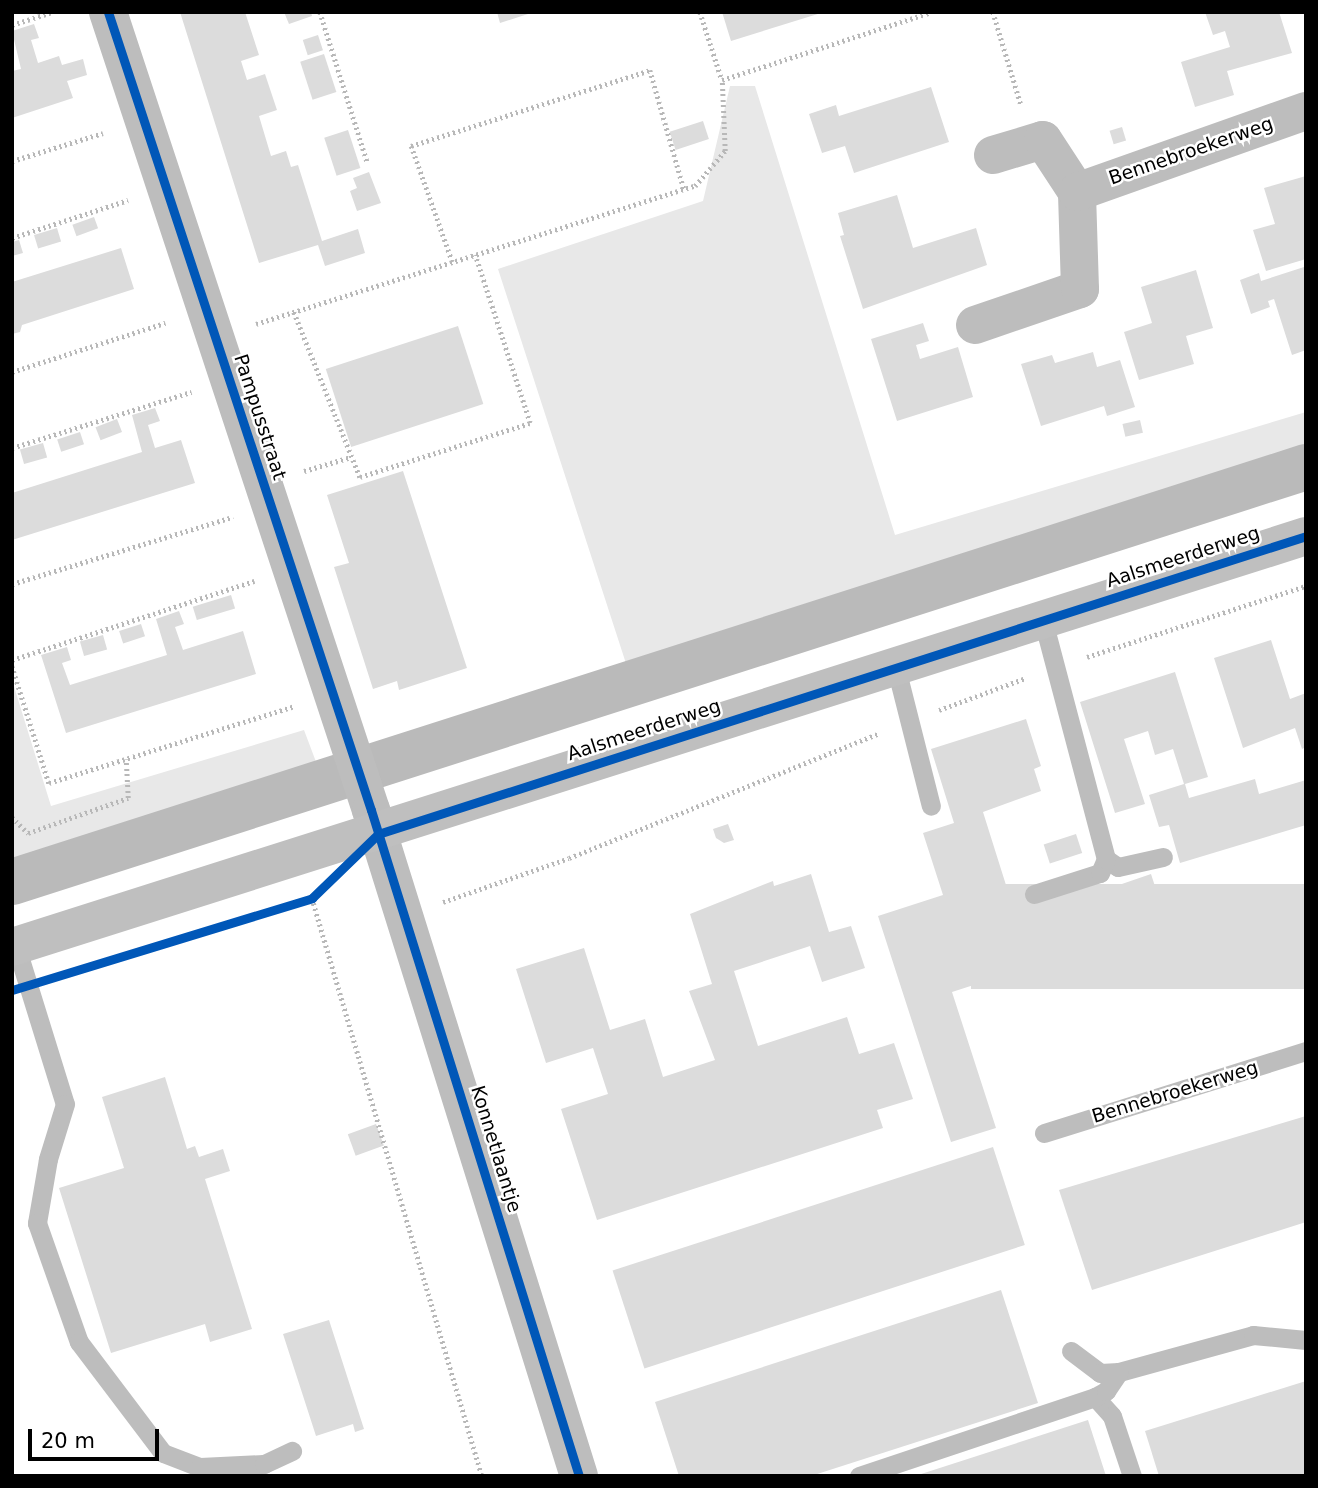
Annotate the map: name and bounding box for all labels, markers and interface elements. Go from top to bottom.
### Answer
street label: Bennebroekerweg [1106,112,1276,190]
street label: Pampusstraat [229,351,291,483]
street label: Aalsmeerderweg [1103,521,1263,593]
street label: Aalsmeerderweg [564,694,724,766]
street label: Bennebroekerweg [1089,1056,1261,1128]
street label: Konnetlaantje [466,1083,526,1215]
scale bar [32,1414,163,1458]
text: 20 m [41,1429,95,1453]

